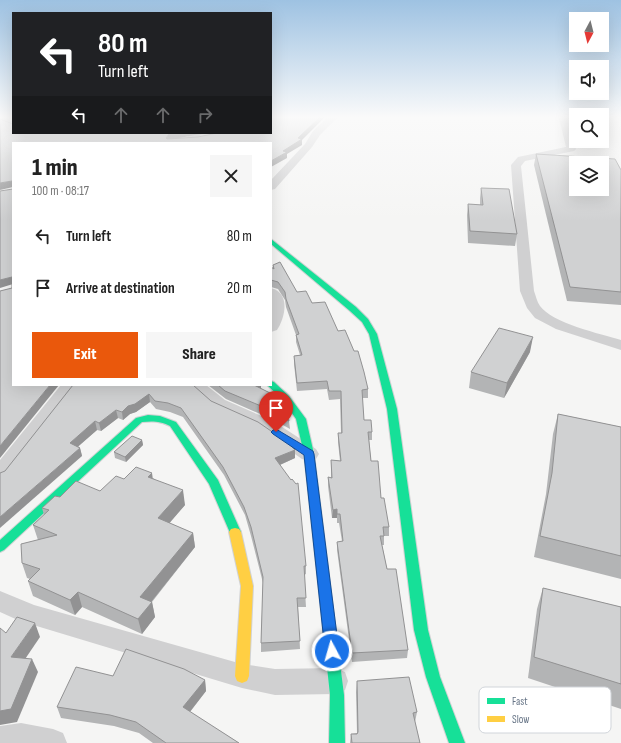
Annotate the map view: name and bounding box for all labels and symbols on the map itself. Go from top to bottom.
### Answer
north arrow [569,12,609,52]
pin [259,391,293,432]
position arrow [311,630,353,672]
legend [479,687,611,733]
text: Fast [512,695,528,708]
text: Slow [512,713,529,726]

